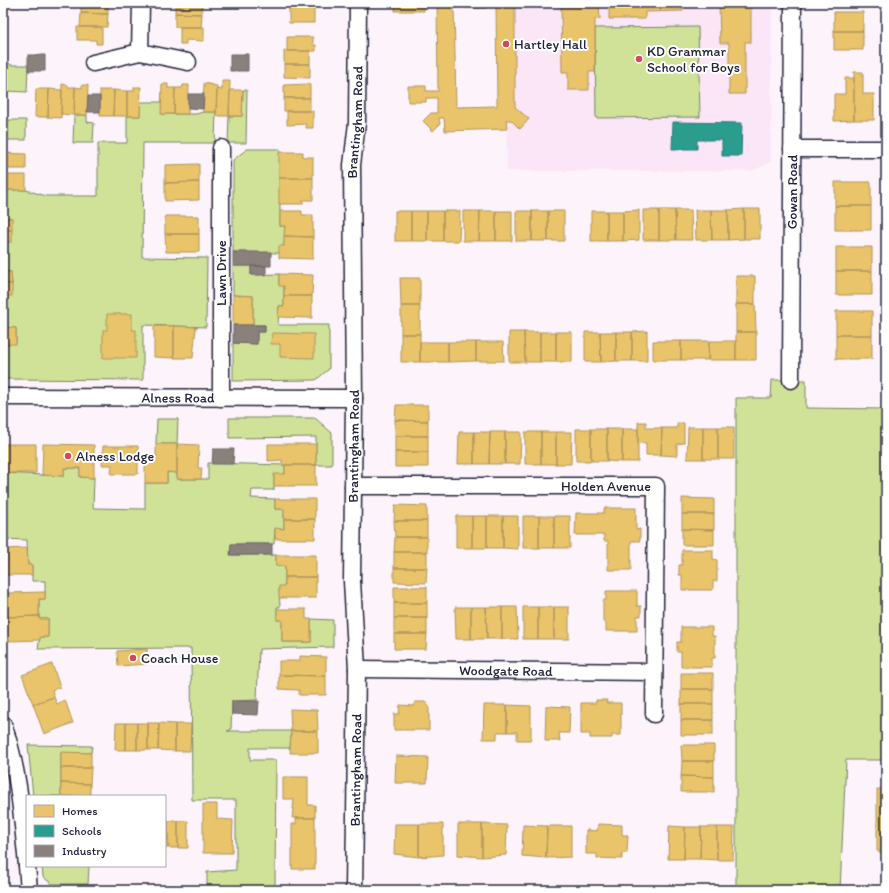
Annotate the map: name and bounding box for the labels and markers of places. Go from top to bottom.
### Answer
place label: Hartley Hall [514,36,587,53]
marker: Hartley Hall [501,39,511,49]
place label: KD Grammar School for Boys [647,43,740,76]
marker: KD Grammar School for Boys [634,54,644,64]
place label: Alness Lodge [76,448,155,465]
marker: Alness Lodge [63,451,73,461]
place label: Coach House [141,650,219,667]
marker: Coach House [128,653,138,663]

